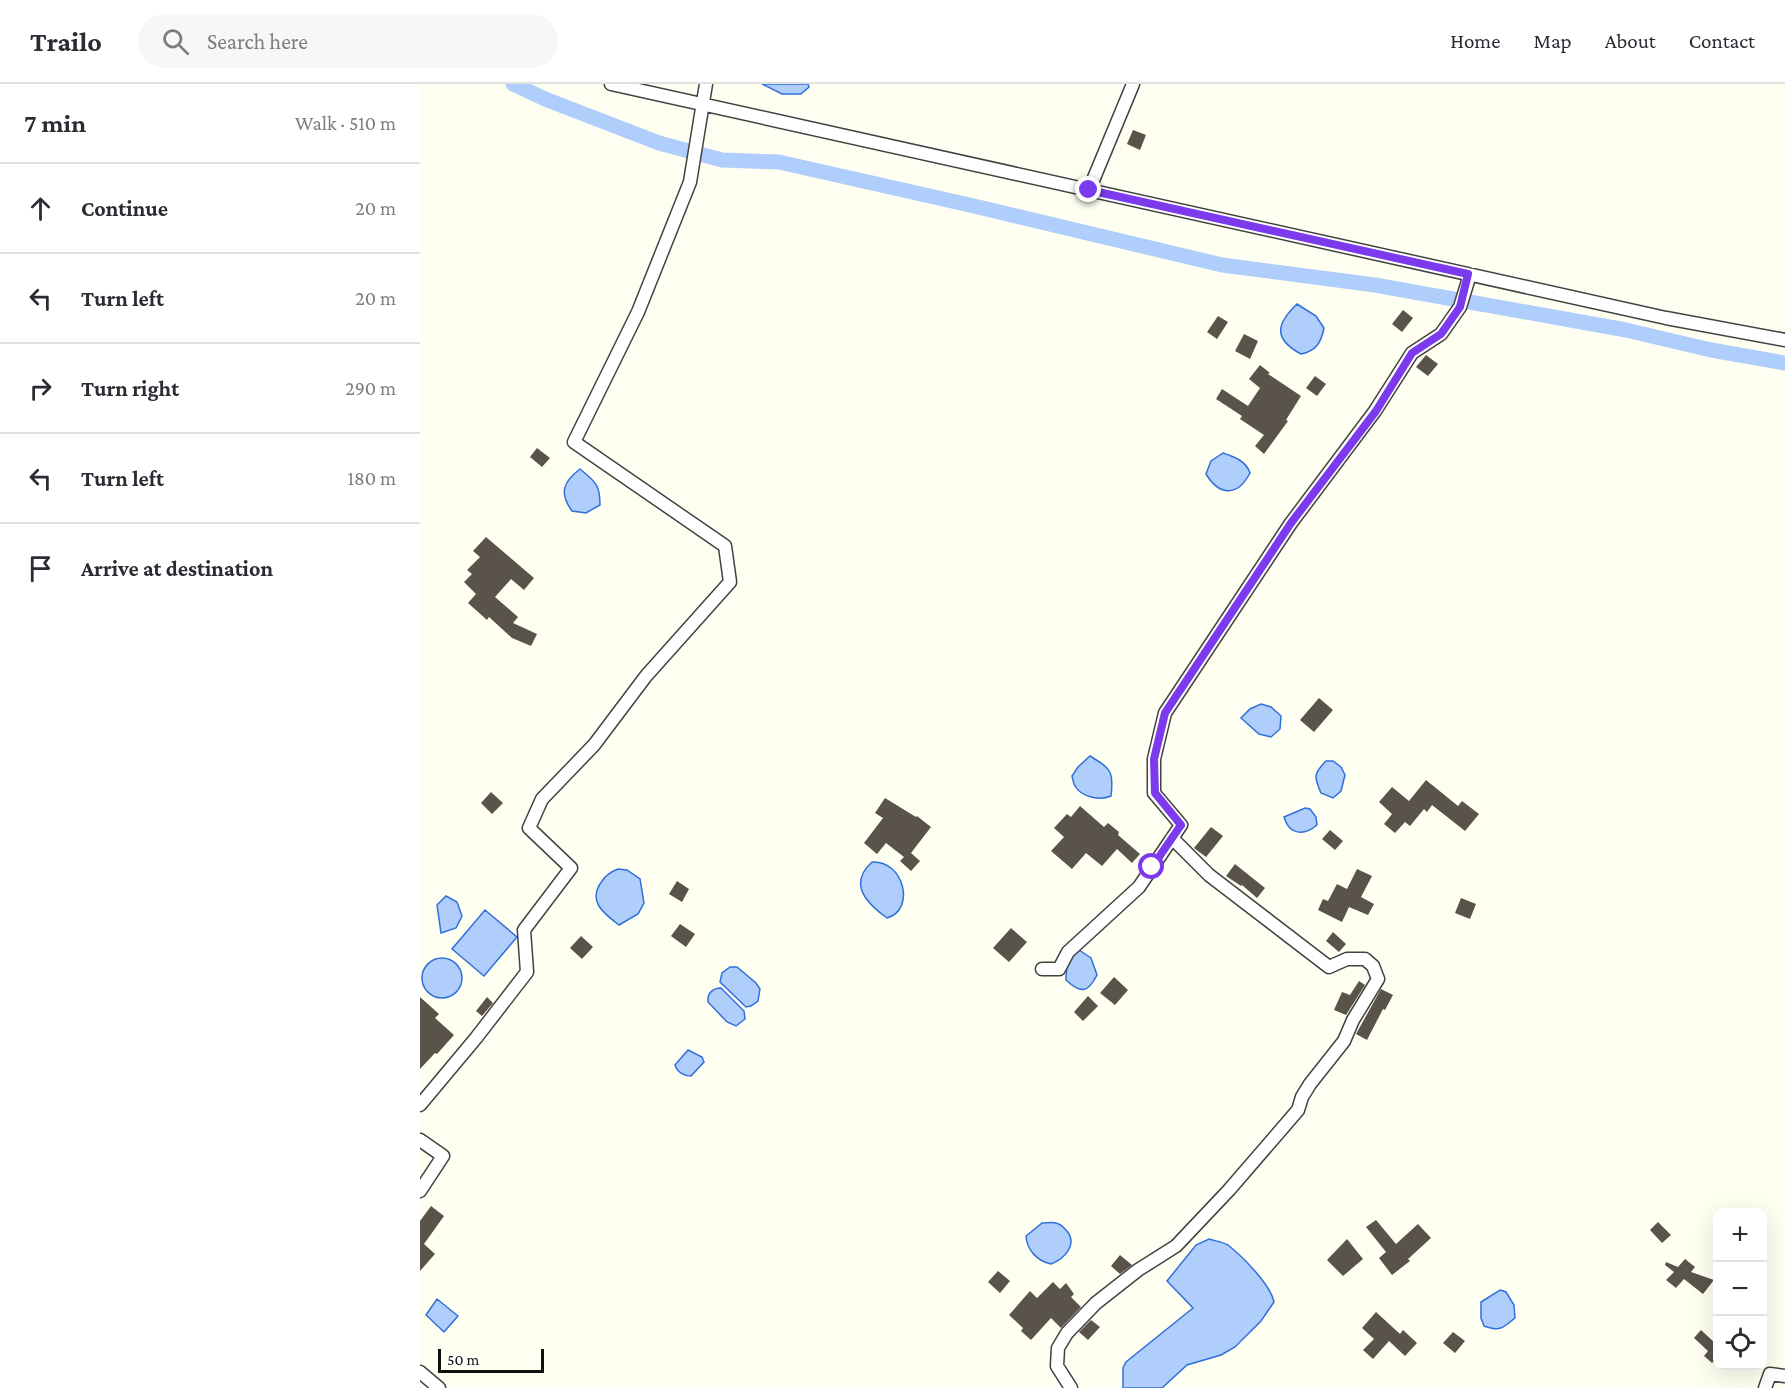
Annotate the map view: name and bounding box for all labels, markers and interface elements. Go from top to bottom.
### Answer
search box [138,14,558,68]
icon: search [159,25,192,58]
text: Trailo [30,26,102,57]
text: Search here [207,29,308,54]
text: Home [1450,29,1500,53]
text: Map [1533,29,1572,53]
text: About [1605,29,1656,53]
text: Contact [1689,29,1755,53]
text: 7 min [24,109,86,138]
text: Walk · 510 m [295,112,396,134]
route end [1075,176,1101,202]
icon: ahead [24,192,57,225]
text: Continue [81,196,168,221]
text: 20 m [355,197,396,219]
icon: left [24,282,57,315]
text: Turn left [81,286,164,311]
text: 20 m [355,287,396,309]
icon: right [24,372,57,405]
text: Turn right [81,376,179,401]
text: 290 m [345,377,396,399]
icon: left [24,462,57,495]
text: Turn left [81,466,164,491]
text: 180 m [347,467,396,489]
icon: arrive [24,552,57,585]
text: Arrive at destination [81,556,273,581]
route start [1138,853,1164,879]
map controls [1713,1208,1767,1370]
button: + [1713,1208,1767,1262]
button: − [1713,1262,1767,1316]
button: locate [1713,1316,1767,1370]
scale bar [438,1346,544,1374]
text: 50 m [447,1351,479,1368]

